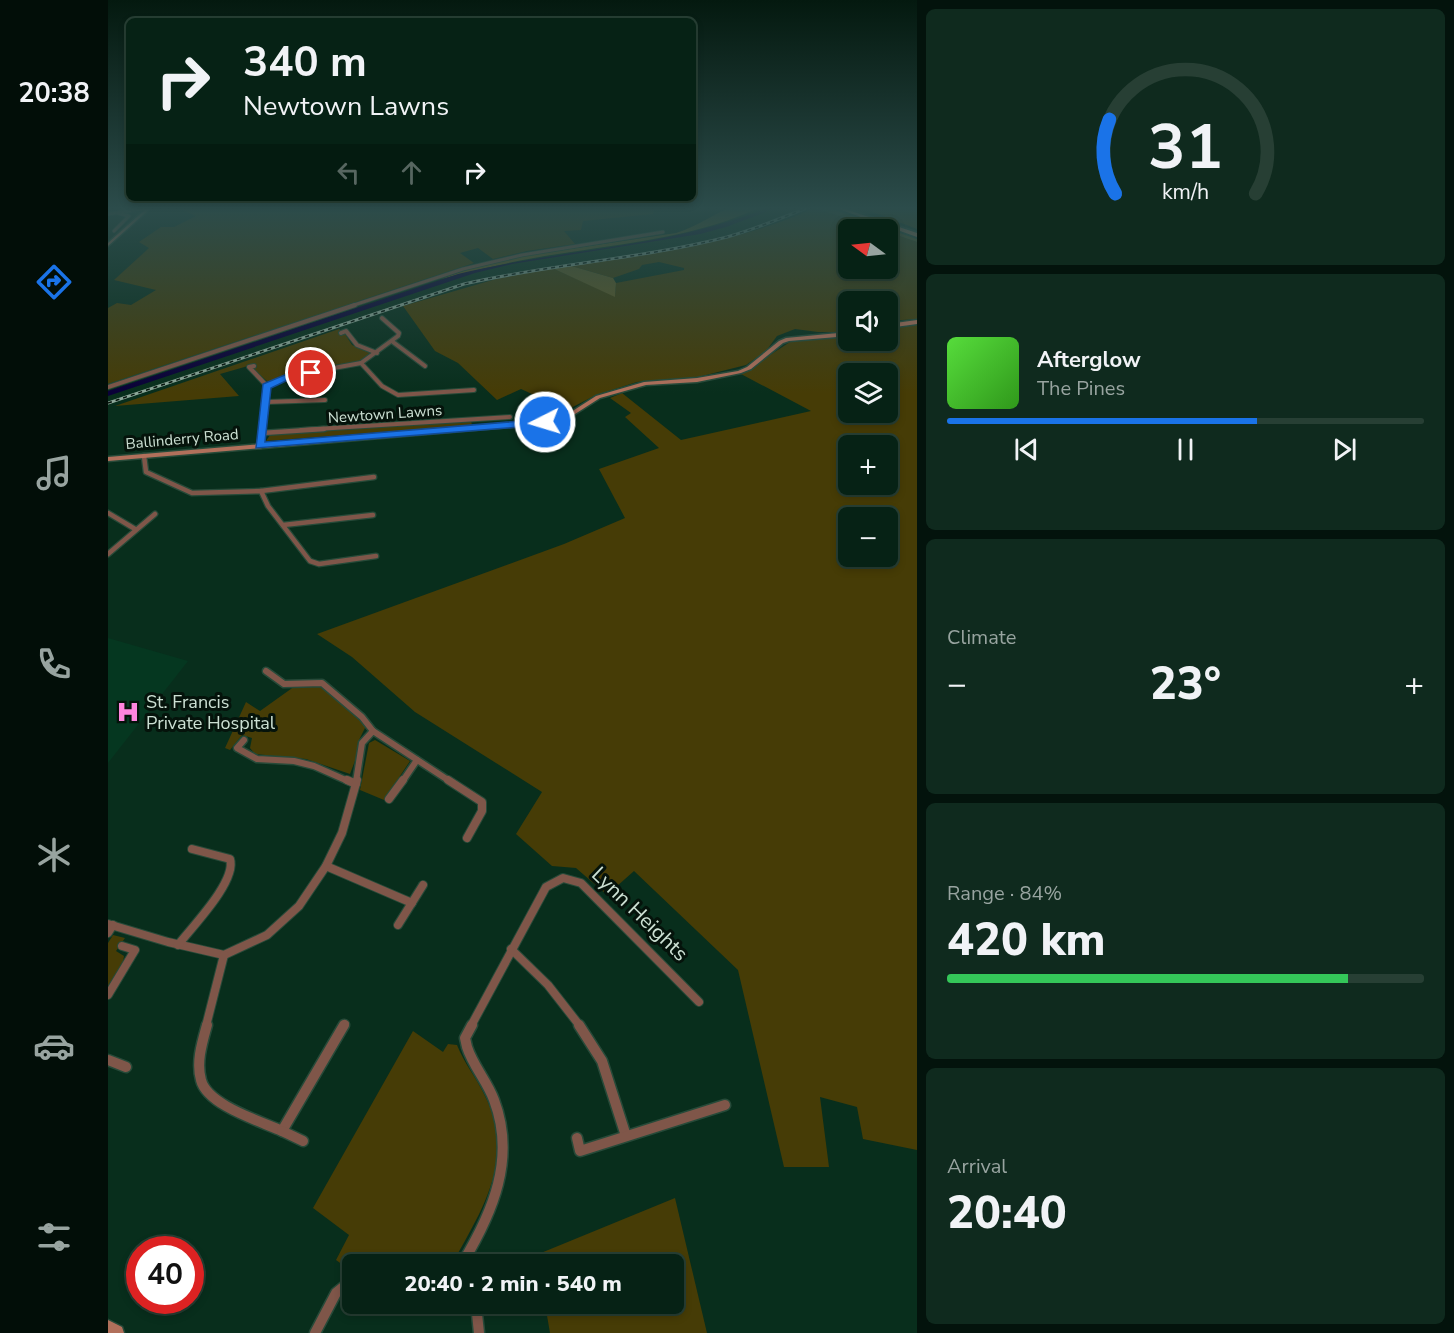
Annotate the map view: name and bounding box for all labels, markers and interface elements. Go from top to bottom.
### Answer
text: 340 m [243,34,367,91]
icon: right [144,42,222,120]
text: 20:38 [18,75,90,112]
text: Newtown Lawns [243,88,449,125]
text: 31 [1148,105,1223,190]
icon: left [332,156,365,189]
icon: ahead [395,156,428,189]
icon: right [458,156,491,189]
text: km/h [1162,177,1209,207]
north arrow [838,219,898,279]
map controls [838,219,898,567]
icon: directions [33,261,75,303]
button: sound [838,291,898,351]
text: Afterglow [1037,345,1141,375]
pin [285,347,336,398]
icon: arrive [294,356,327,389]
button: layers [838,363,898,423]
text: The Pines [1037,375,1125,402]
position arrow [513,390,577,454]
street label: Newtown Lawns [327,400,443,428]
street label: Ballinderry Road [125,424,239,454]
icon: previous [1010,433,1043,466]
icon: pause [1169,433,1202,466]
icon: next [1328,433,1361,466]
button: + [838,435,898,495]
icon: music [33,452,75,494]
button: − [838,507,898,567]
text: Climate [947,624,1016,651]
icon: phone [33,643,75,685]
text: 23° [1150,654,1221,715]
text: − [947,662,967,707]
text: + [1404,662,1424,707]
place label: St. Francis Private Hospital [146,690,276,735]
hospital icon: St. Francis Private Hospital [115,699,141,725]
icon: climate [33,834,75,876]
street label: Lynn Heights [586,861,694,967]
text: Range · 84% [947,880,1062,907]
text: 420 km [947,910,1106,971]
icon: car [33,1025,75,1067]
text: Arrival [947,1153,1007,1180]
text: 20:40 [947,1183,1067,1244]
icon: filters [33,1216,75,1258]
speed limit sign: 40 [126,1236,204,1314]
text: 20:40 · 2 min · 540 m [404,1269,622,1299]

